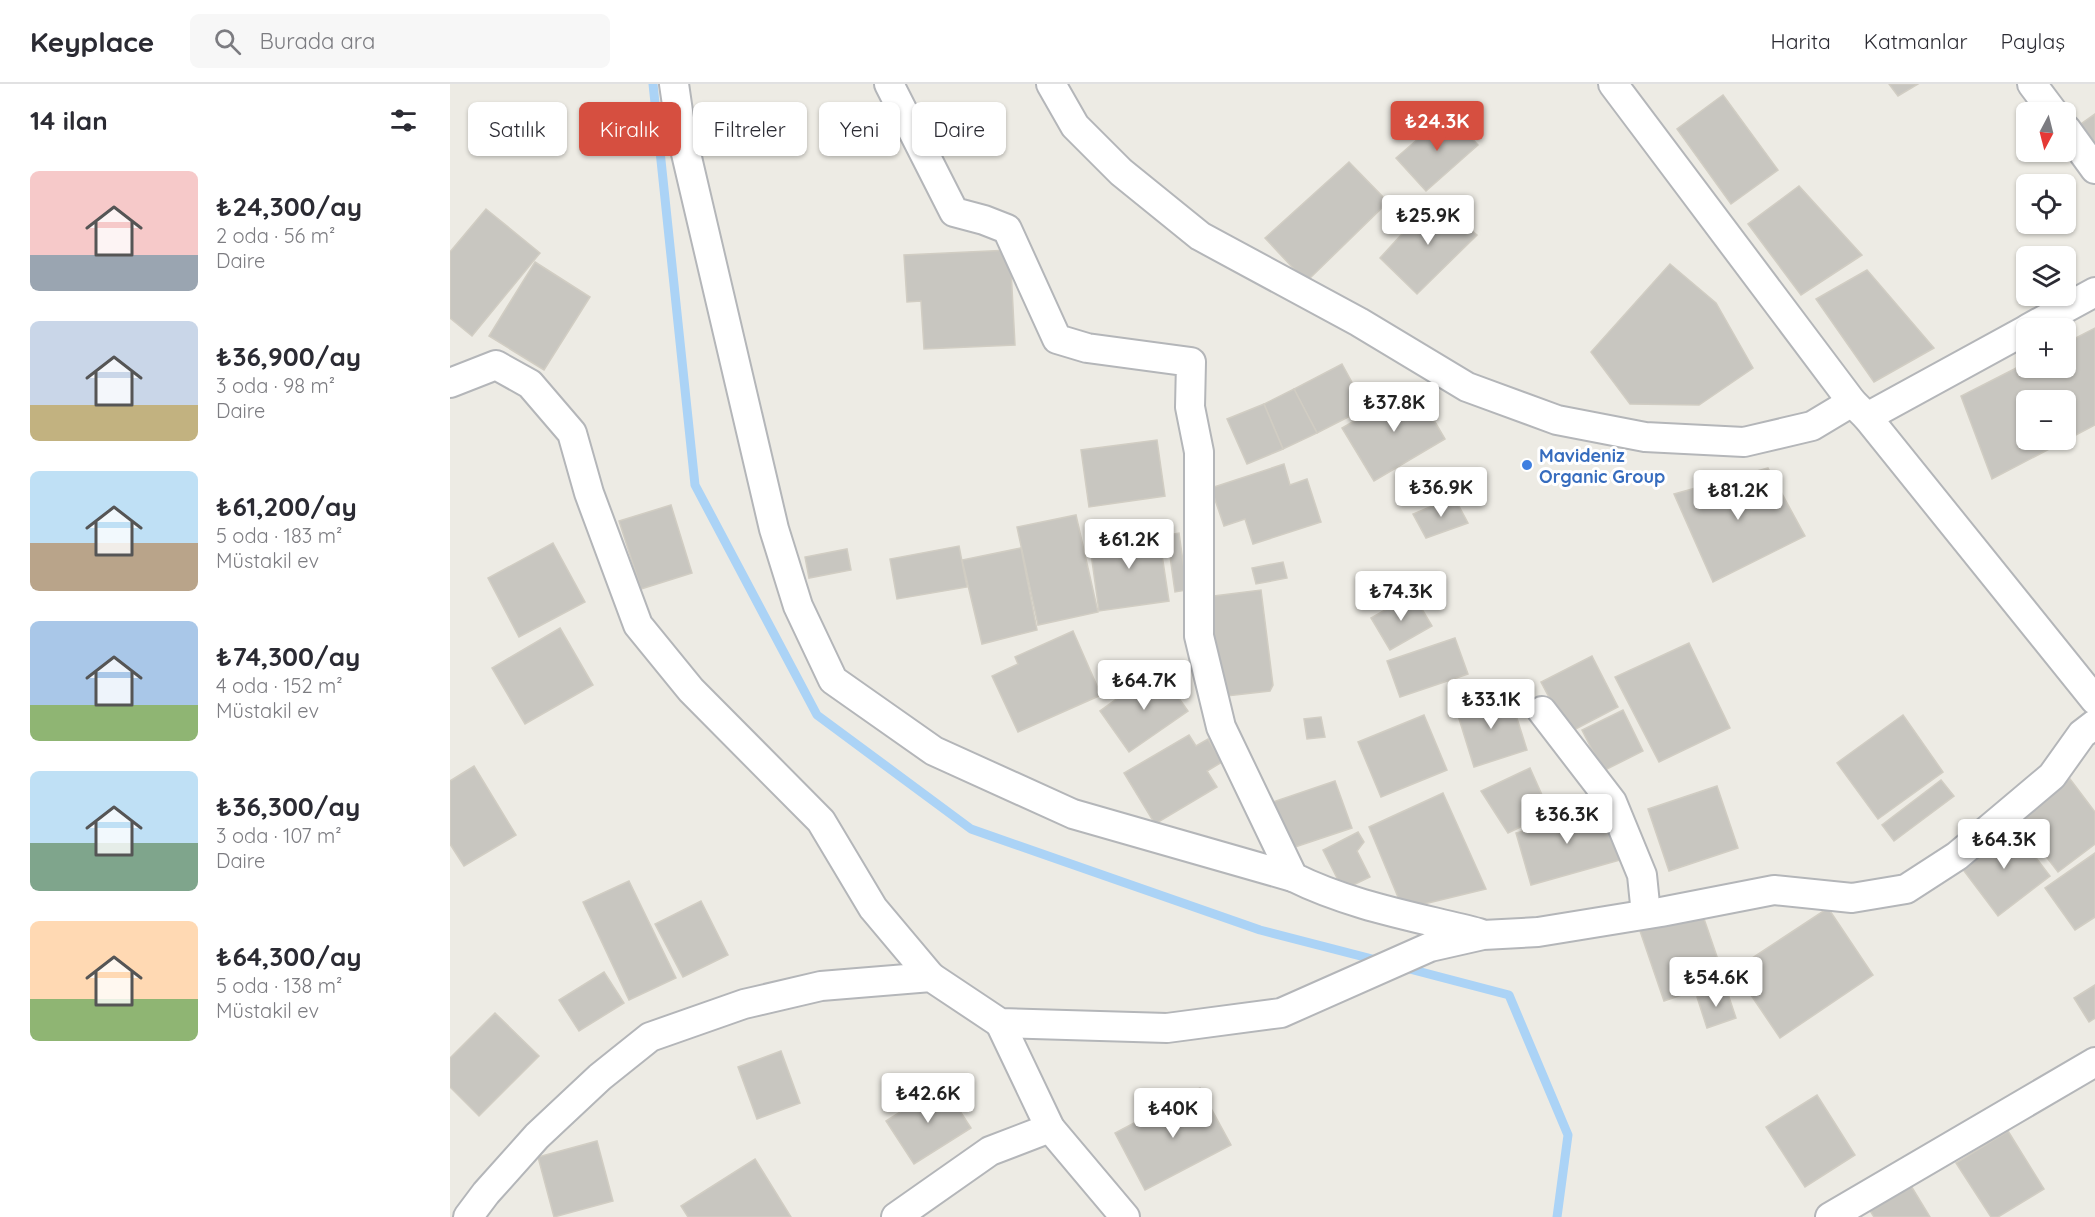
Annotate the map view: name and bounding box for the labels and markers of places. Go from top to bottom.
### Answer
pin: ₺24.3K [1388,101,1486,152]
pin: ₺25.9K [1379,195,1477,246]
pin: ₺37.8K [1345,382,1443,433]
place label: Mavideniz Organic Group [1539,444,1665,488]
marker: Mavideniz Organic Group [1520,458,1534,472]
pin: ₺36.9K [1392,467,1490,518]
pin: ₺81.2K [1689,470,1787,521]
pin: ₺61.2K [1080,519,1178,570]
pin: ₺74.3K [1352,571,1450,622]
pin: ₺64.7K [1095,660,1193,711]
pin: ₺33.1K [1442,679,1540,730]
pin: ₺36.3K [1518,794,1616,845]
pin: ₺64.3K [1955,819,2053,870]
pin: ₺54.6K [1667,957,1765,1008]
pin: ₺42.6K [879,1073,977,1124]
pin: ₺40K [1137,1088,1209,1139]

